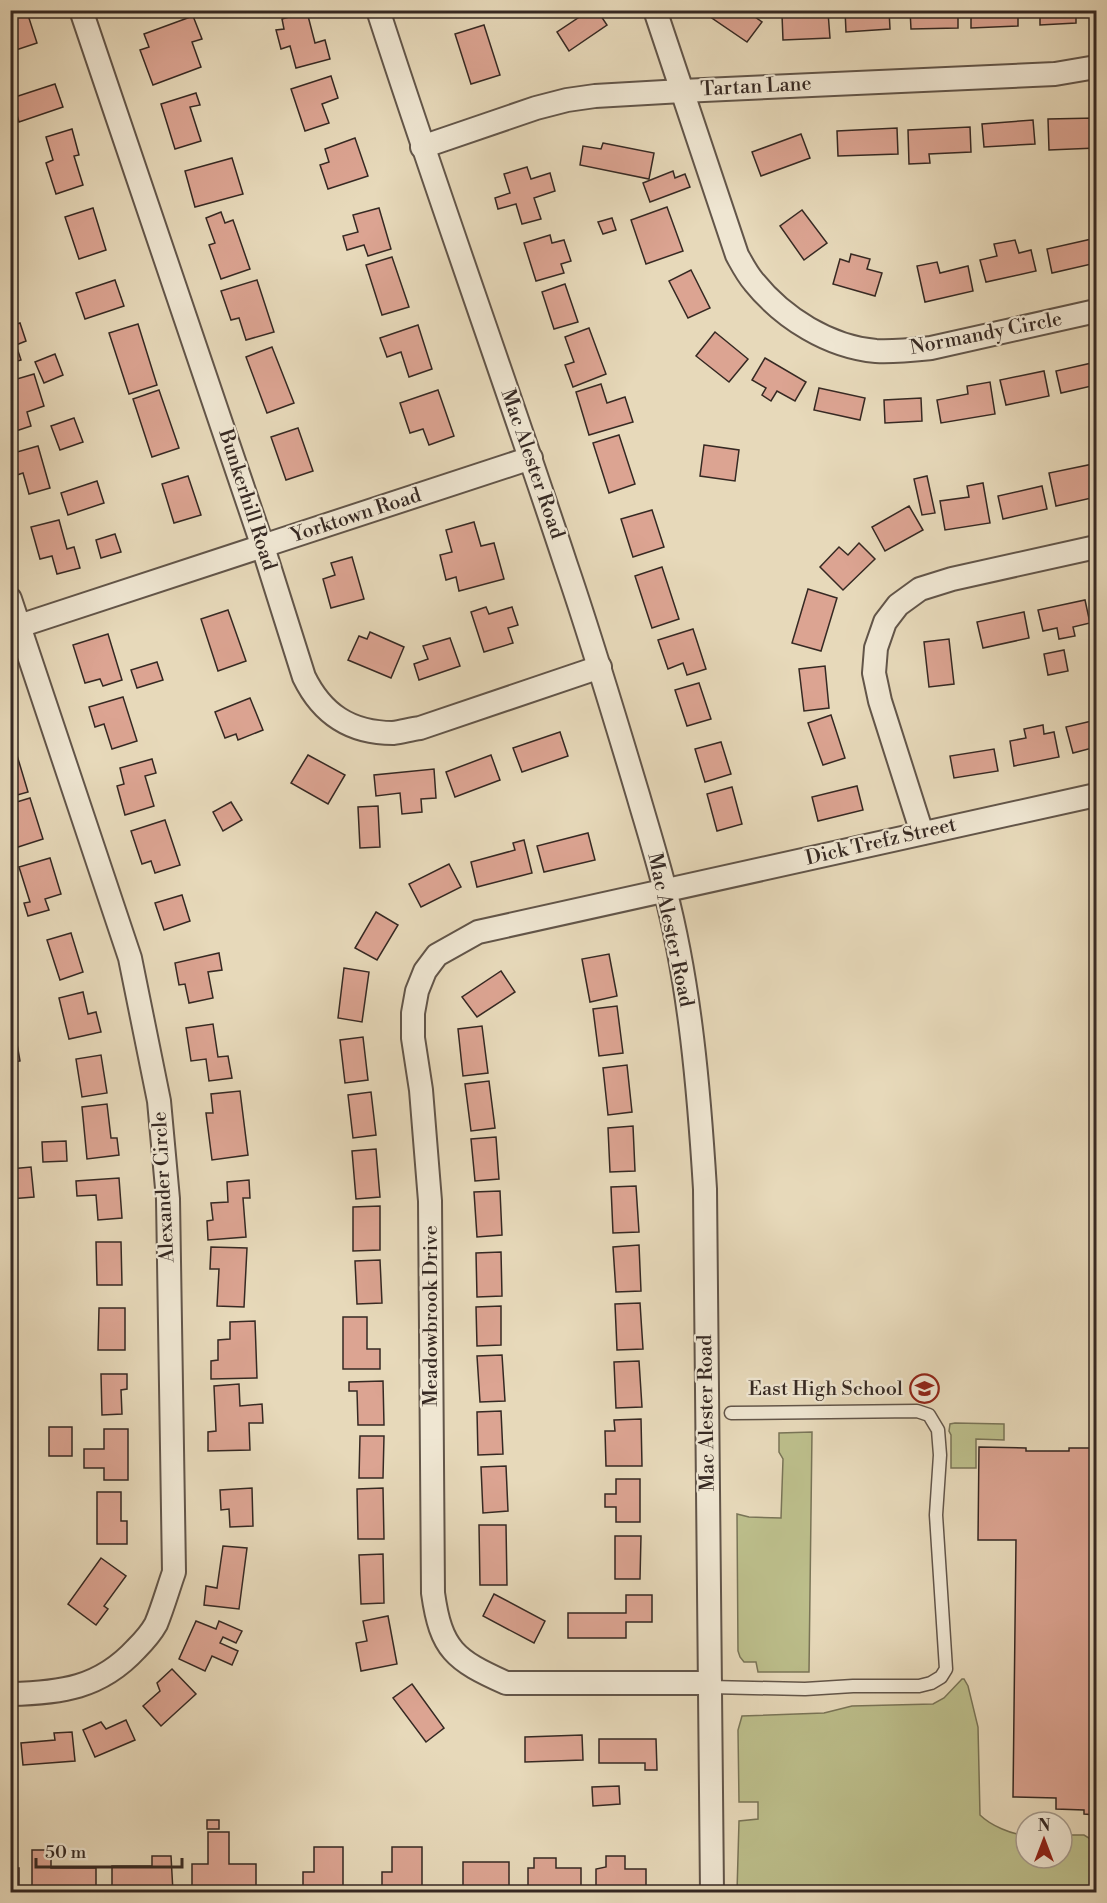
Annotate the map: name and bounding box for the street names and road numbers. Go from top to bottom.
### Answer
street label: Tartan Lane [700,72,812,102]
street label: Normandy Circle [908,307,1064,361]
street label: Mac Alester Road [495,386,570,543]
street label: Bunkerhill Road [212,425,282,574]
street label: Yorktown Road [287,483,425,549]
street label: Dick Trefz Street [803,813,959,871]
street label: Mac Alester Road [641,851,699,1010]
street label: Alexander Circle [148,1111,180,1264]
street label: Meadowbrook Drive [419,1225,444,1407]
street label: Mac Alester Road [693,1334,721,1492]

